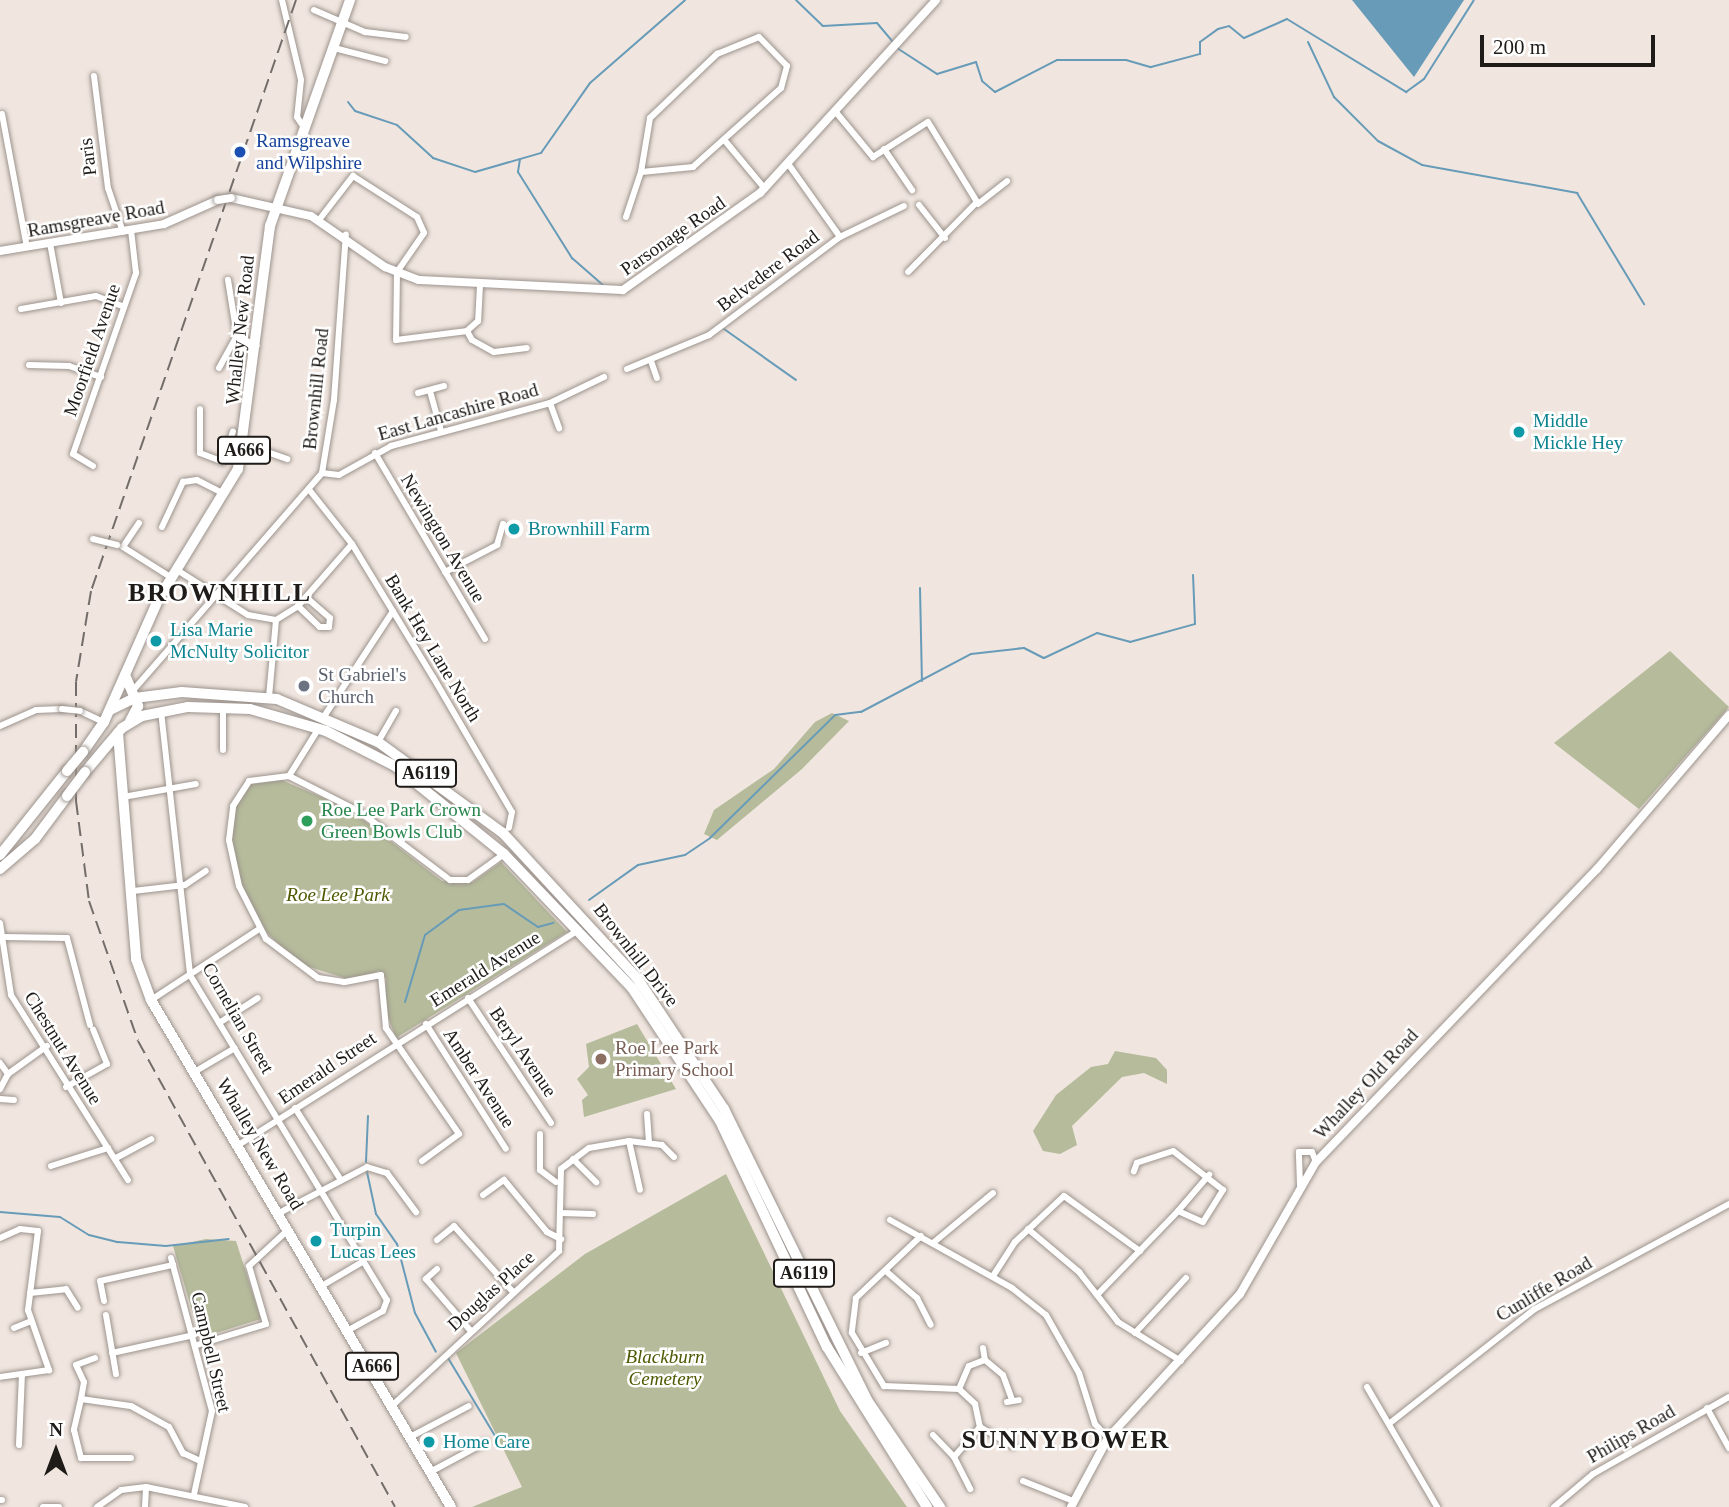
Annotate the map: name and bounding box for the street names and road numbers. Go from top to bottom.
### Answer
street label: Paris [74,137,102,177]
street label: Parsonage Road [616,191,730,281]
street label: Ramsgreave Road [26,196,166,242]
street label: Belvedere Road [712,225,824,317]
street label: Whalley New Road [221,254,259,406]
street label: Moorfield Avenue [59,280,125,420]
street label: Brownhill Road [298,327,334,451]
street label: East Lancashire Road [375,378,541,446]
road number: A666 [216,436,272,464]
street label: Newington Avenue [395,469,491,607]
street label: Bank Hey Lane North [380,570,486,726]
road number: A6119 [394,758,458,788]
street label: Brownhill Drive [589,899,683,1011]
street label: Emerald Avenue [425,926,545,1012]
street label: Cornelian Street [197,959,279,1077]
street label: Chestnut Avenue [19,987,107,1109]
street label: Beryl Avenue [484,1002,562,1102]
street label: Amber Avenue [438,1023,520,1133]
street label: Whalley Old Road [1309,1024,1423,1144]
street label: Emerald Street [274,1027,380,1109]
street label: Whalley New Road [212,1074,308,1214]
street label: Douglas Place [443,1246,539,1336]
street label: Cunliffe Road [1492,1251,1596,1327]
road number: A6119 [772,1258,836,1288]
street label: Campbell Street [186,1290,236,1414]
road number: A666 [344,1352,400,1380]
street label: Philips Road [1583,1400,1679,1468]

